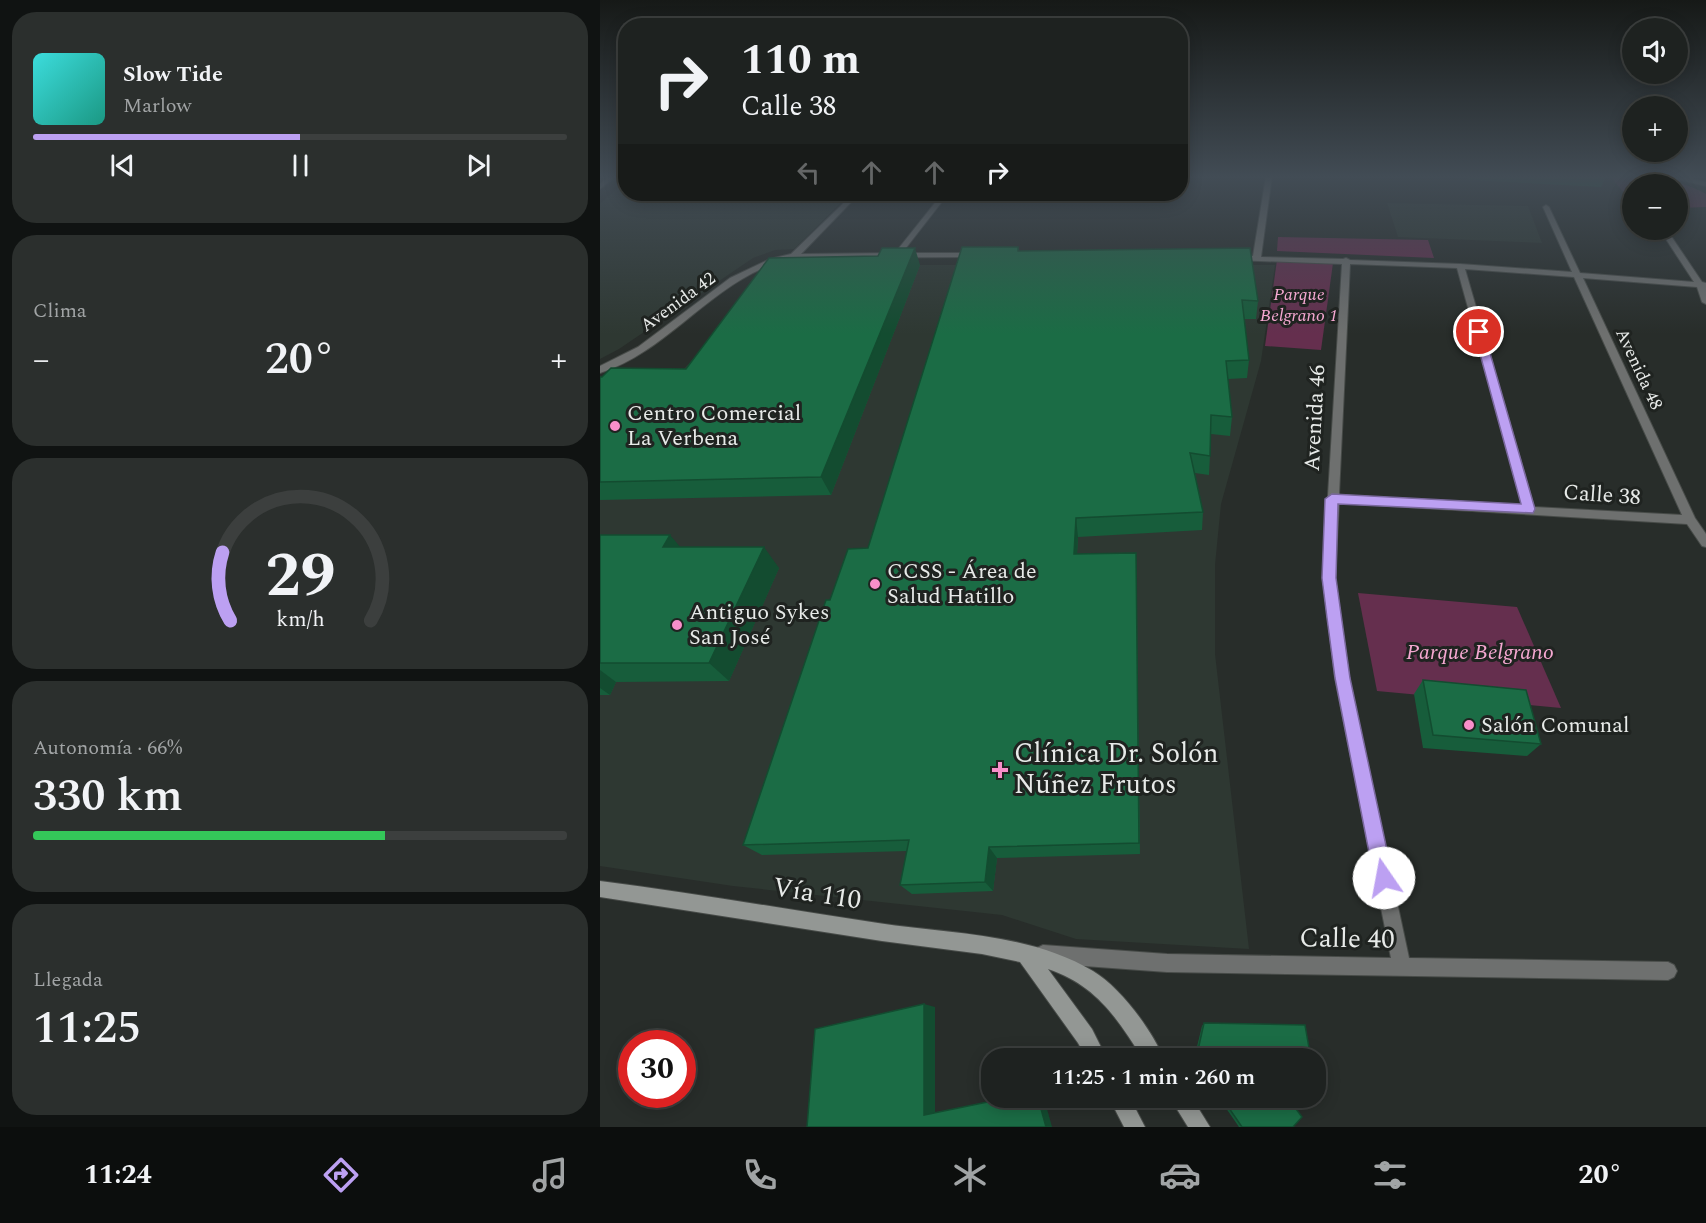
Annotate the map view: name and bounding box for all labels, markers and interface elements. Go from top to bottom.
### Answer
map controls [1622,18,1688,240]
button: sound [1622,18,1688,84]
text: 110 m [741,29,860,92]
icon: right [642,42,720,120]
text: Slow Tide [123,58,223,91]
text: Calle 38 [741,86,836,128]
text: Marlow [123,91,192,121]
button: + [1622,96,1688,162]
icon: previous [106,149,139,182]
icon: pause [284,149,317,182]
icon: next [462,149,495,182]
icon: left [792,156,825,189]
icon: ahead [855,156,888,189]
icon: ahead [918,156,951,189]
icon: right [981,156,1014,189]
button: − [1622,174,1688,240]
street label: Avenida 42 [635,265,721,339]
park label: Parque Belgrano 1 [1260,281,1338,329]
text: Clima [33,296,87,326]
pin [1453,306,1504,357]
icon: arrive [1462,315,1495,348]
street label: Avenida 48 [1608,324,1670,414]
text: 20° [265,325,335,394]
text: − [33,335,50,385]
text: + [551,335,567,385]
street label: Avenida 46 [1296,364,1334,472]
place label: Centro Comercial La Verbena [627,397,801,455]
marker: Centro Comercial La Verbena [608,419,622,433]
street label: Calle 38 [1562,476,1642,514]
text: 29 [265,529,335,624]
place label: CCSS - Área de Salud Hatillo [887,555,1037,613]
marker: CCSS - Área de Salud Hatillo [868,577,882,591]
place label: Antiguo Sykes San José [689,596,829,654]
text: km/h [276,603,324,636]
marker: Antiguo Sykes San José [670,618,684,632]
park label: Parque Belgrano [1406,636,1554,669]
place label: Salón Comunal [1481,709,1629,742]
marker: Salón Comunal [1462,718,1476,732]
text: Autonomía · 66% [33,733,182,763]
place label: Clínica Dr. Solón Núñez Frutos [1014,733,1218,806]
marker: Clínica Dr. Solón Núñez Frutos [991,761,1009,779]
text: 330 km [33,762,183,831]
position arrow [1352,846,1416,910]
street label: Vía 110 [770,866,864,922]
street label: Calle 40 [1299,917,1395,961]
text: Llegada [33,965,103,995]
text: 11:25 [33,994,141,1063]
speed limit sign: 30 [618,1030,696,1108]
text: 11:25 · 1 min · 260 m [1052,1061,1255,1094]
text: 11:24 [84,1154,152,1196]
icon: directions [320,1154,362,1196]
icon: music [529,1154,571,1196]
icon: phone [739,1154,781,1196]
icon: climate [949,1154,991,1196]
icon: car [1159,1154,1201,1196]
icon: filters [1369,1154,1411,1196]
text: 20° [1578,1154,1622,1196]

